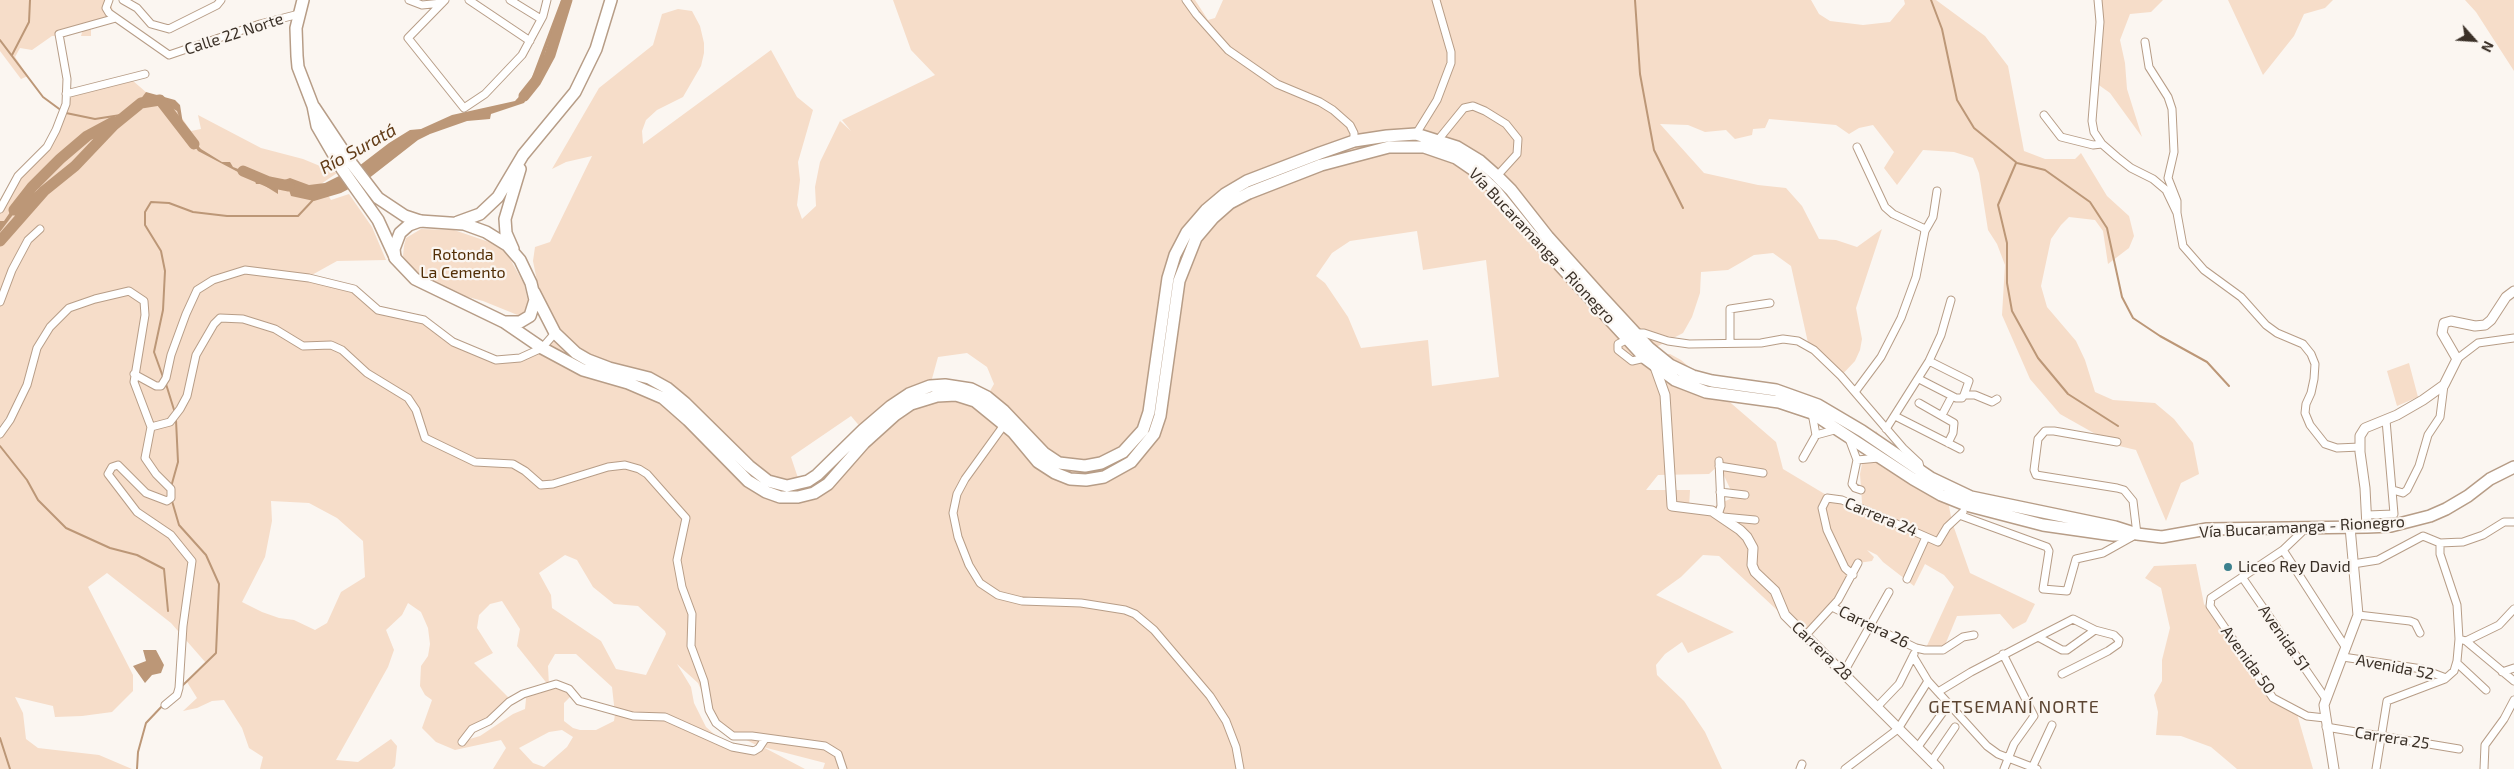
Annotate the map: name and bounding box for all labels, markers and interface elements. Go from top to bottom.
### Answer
street label: Calle 22 Norte [182,9,286,59]
north arrow [2449,15,2499,65]
text: N [2478,39,2498,55]
water label: Río Suratá [316,119,400,179]
street label: Vía Bucaramanga - Rionegro [1465,164,1619,328]
park label: Rotonda La Cemento [420,245,506,283]
street label: Carrera 24 [1842,493,1920,541]
street label: Vía Bucaramanga - Rionegro [2199,512,2405,542]
place label: Liceo Rey David [2238,557,2351,577]
marker: Liceo Rey David [2222,561,2234,573]
street label: Avenida 51 [2254,601,2314,675]
street label: Carrera 26 [1836,602,1912,652]
street label: Carrera 28 [1788,617,1856,685]
street label: Avenida 50 [2217,622,2279,698]
street label: Avenida 52 [2354,650,2436,684]
district label: GETSEMANÍ NORTE [1926,696,2102,718]
street label: Carrera 25 [2353,723,2431,753]

